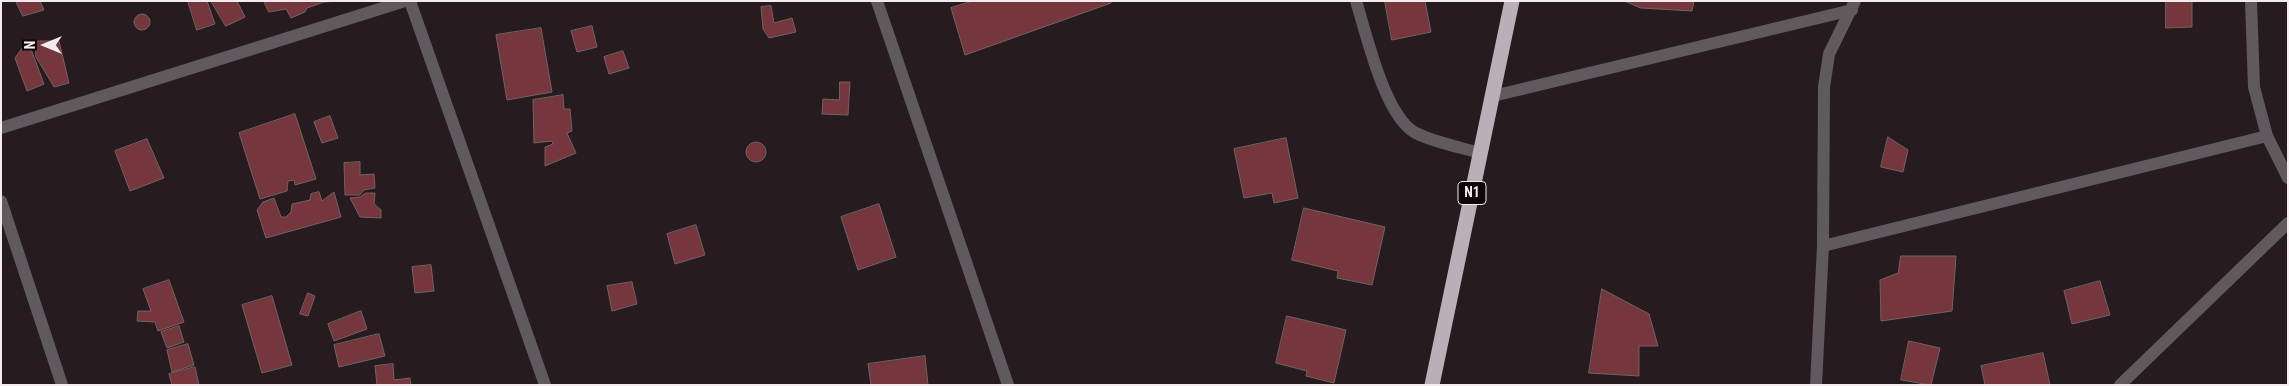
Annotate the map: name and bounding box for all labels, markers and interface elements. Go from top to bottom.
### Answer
north arrow [20,20,70,70]
text: N [22,41,38,49]
road number: N1 [1458,182,1486,204]

